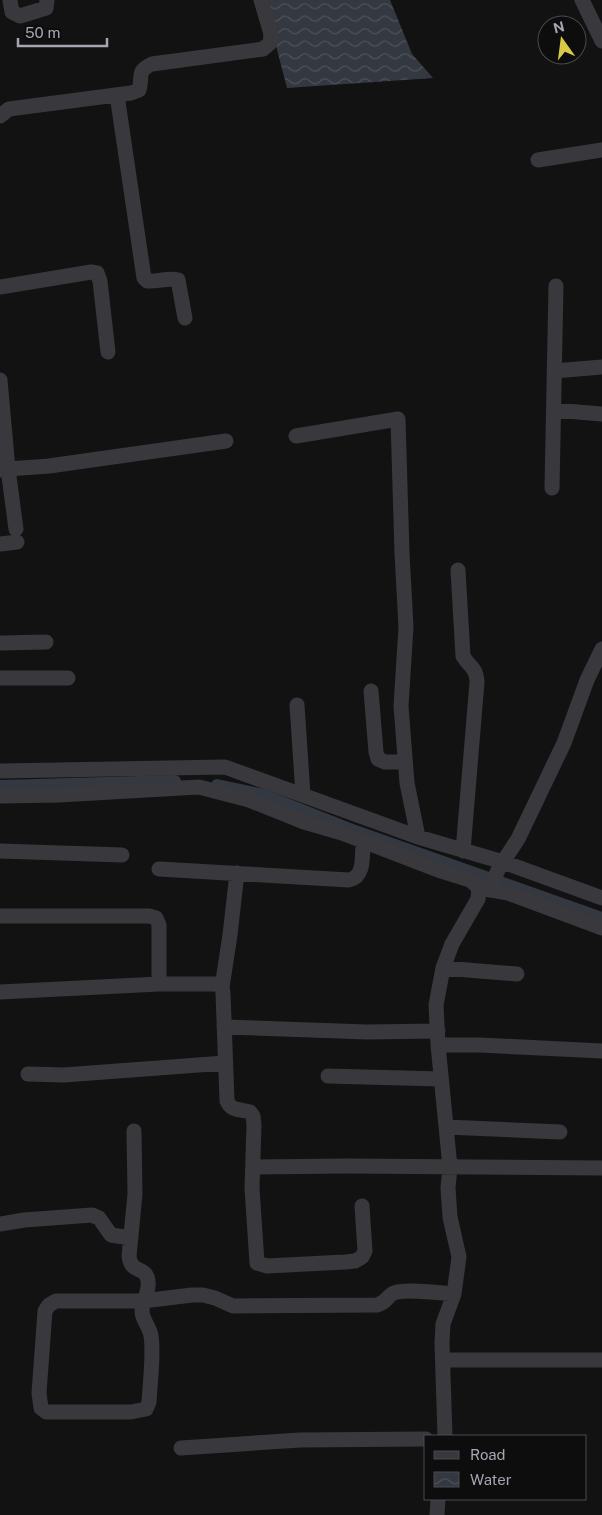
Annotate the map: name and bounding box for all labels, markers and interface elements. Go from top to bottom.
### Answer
scale bar [18,15,106,47]
north arrow [537,15,587,65]
text: N [552,18,566,36]
text: 50 m [25,24,60,41]
legend [424,1435,587,1500]
text: Road [470,1446,506,1463]
text: Water [470,1471,512,1488]

